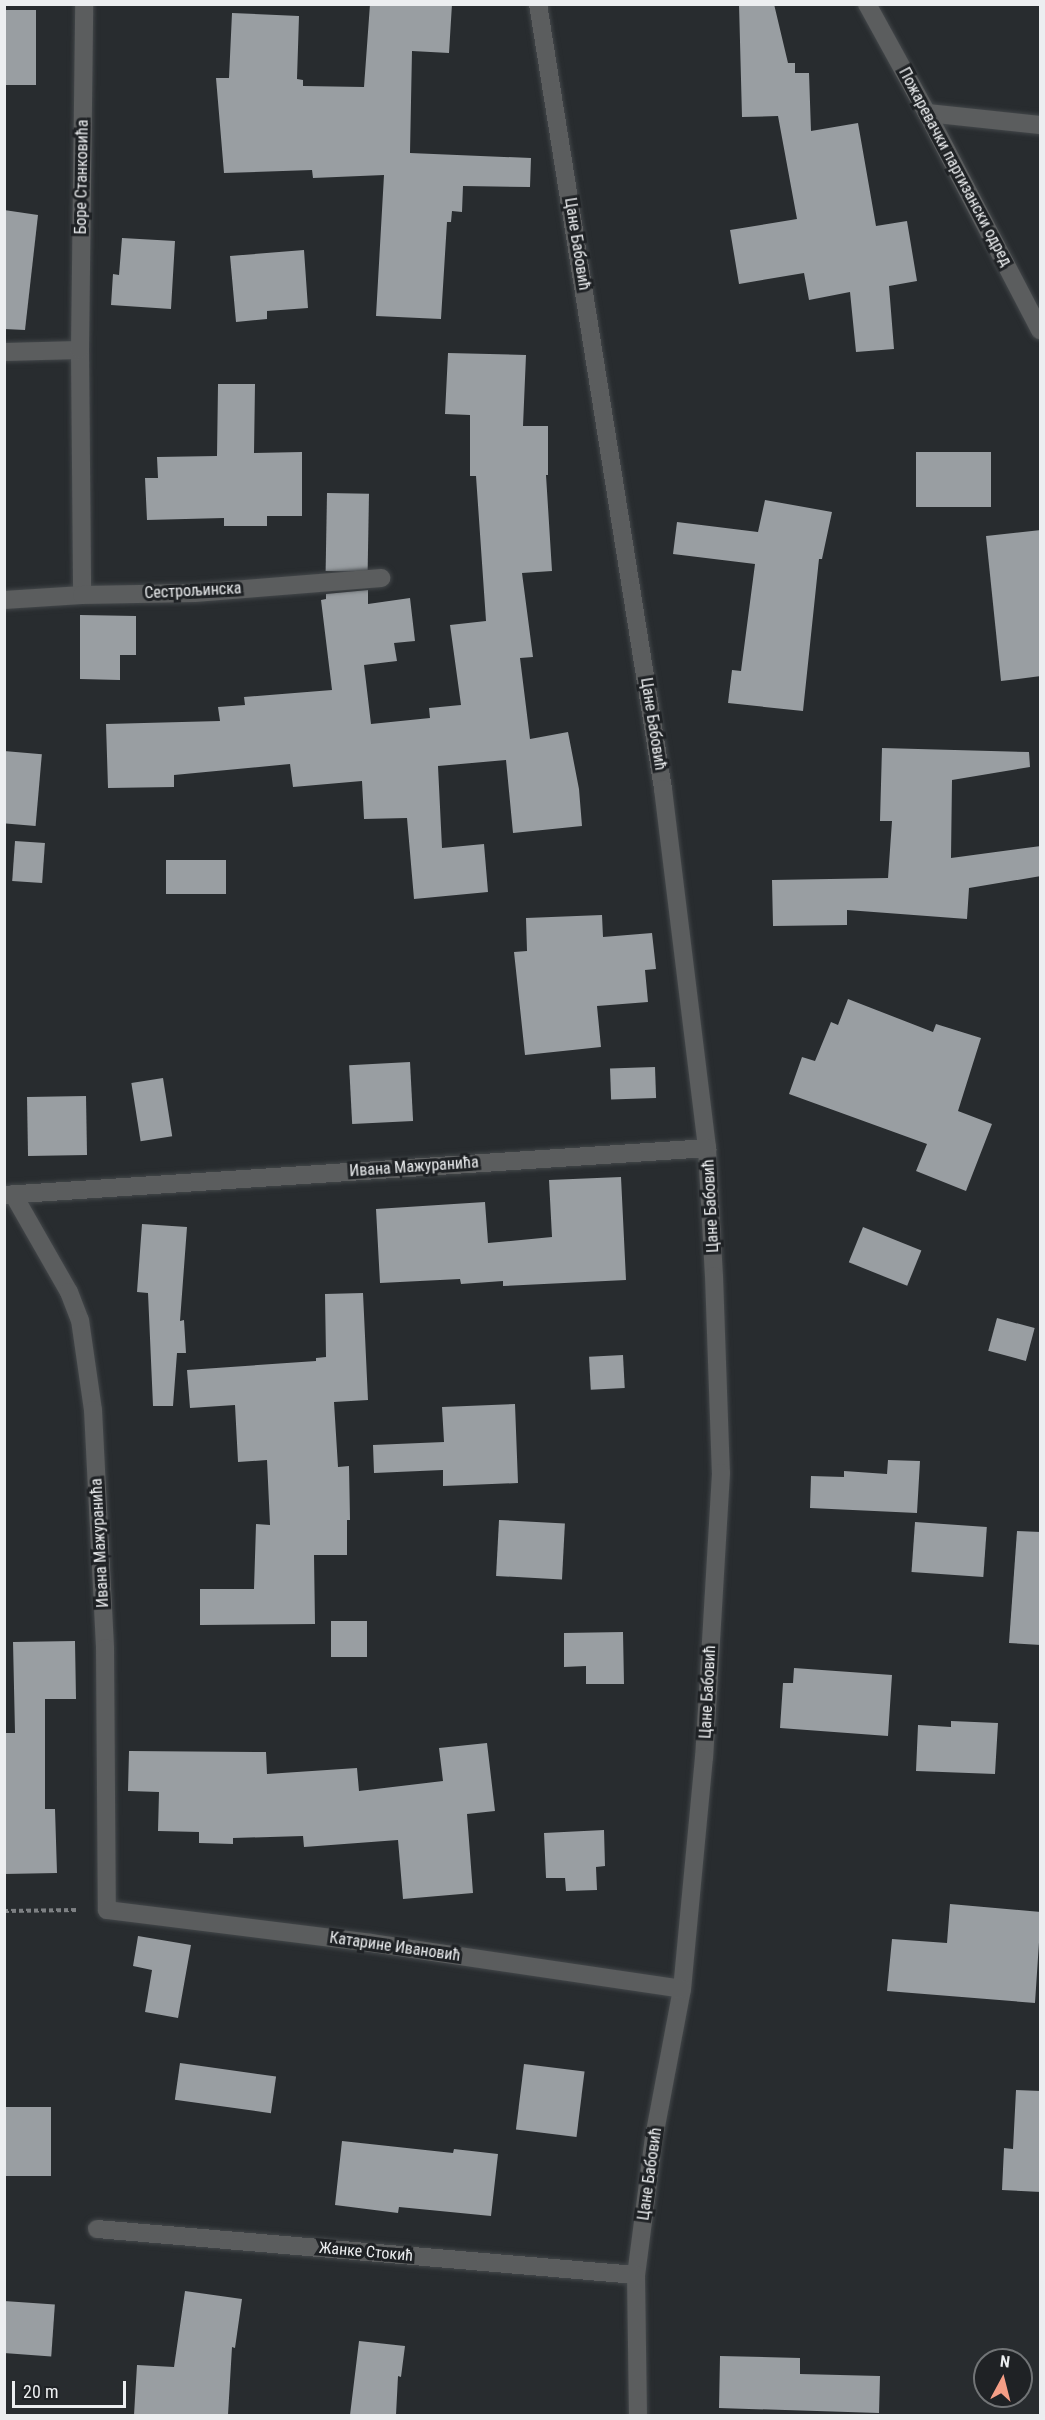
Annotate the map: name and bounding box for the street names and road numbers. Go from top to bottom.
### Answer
street label: Пожаревачки партизански одред [894,64,1016,270]
street label: Боре Станковића [71,119,93,235]
street label: Цане Бабовић [560,196,594,292]
street label: Сестрољинска [144,579,242,603]
street label: Цане Бабовић [636,676,670,772]
street label: Ивана Мажуранића [349,1153,479,1181]
street label: Цане Бабовић [699,1159,723,1253]
street label: Ивана Мажуранића [87,1478,113,1608]
street label: Цане Бабовић [696,1645,720,1739]
street label: Катарине Ивановић [328,1928,462,1966]
street label: Цане Бабовић [634,2126,666,2222]
street label: Жанке Стокић [318,2238,414,2266]

